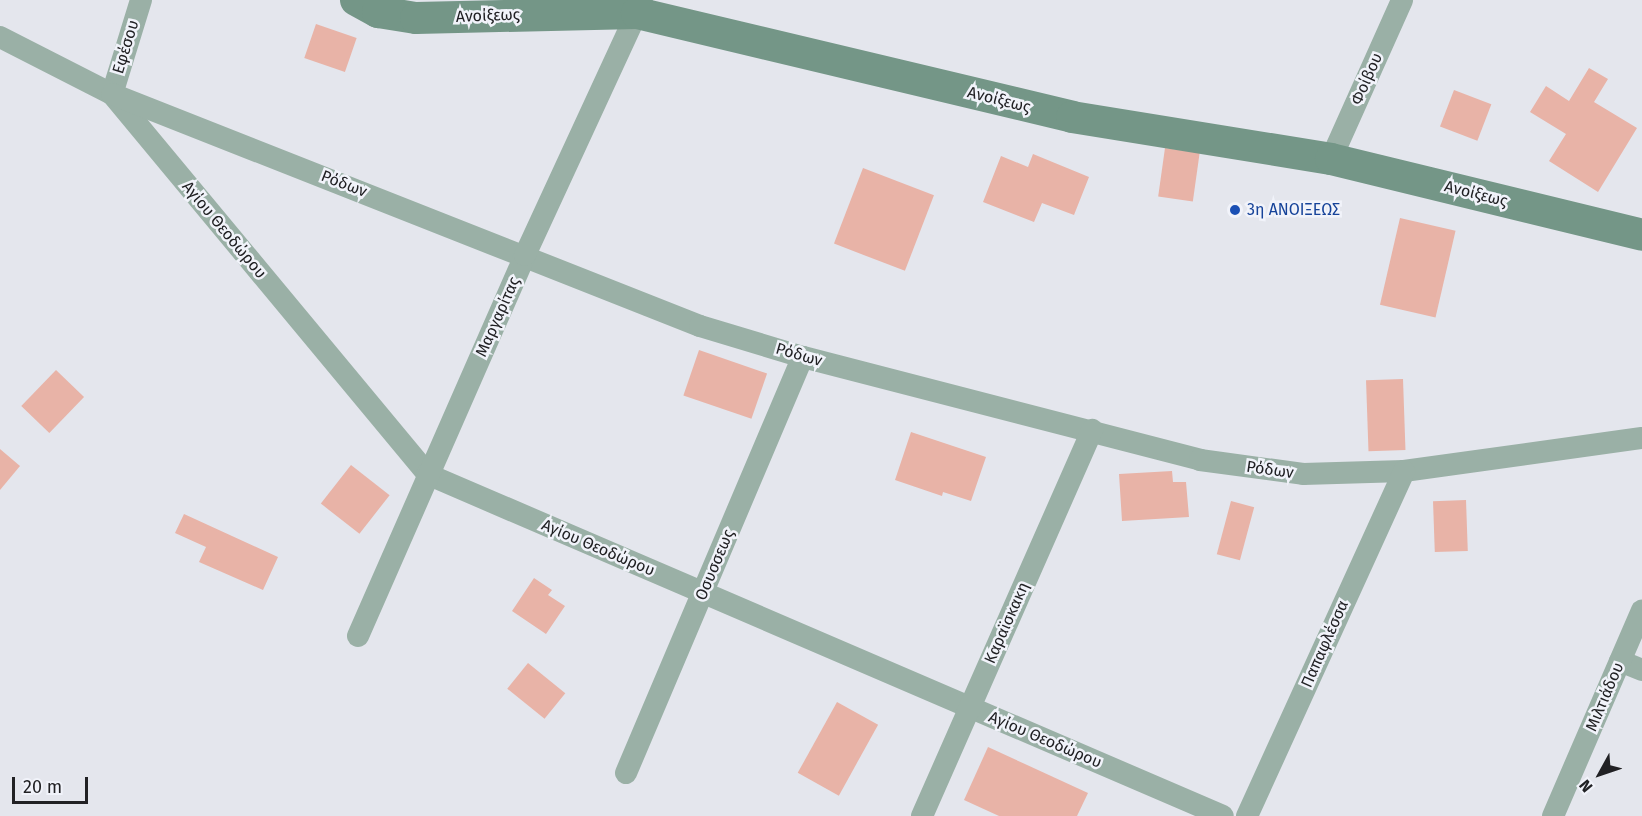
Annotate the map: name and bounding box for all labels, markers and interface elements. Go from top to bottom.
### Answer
street label: Ανοίξεως [455,5,521,27]
street label: Εφέσου [109,18,143,76]
street label: Φοίβου [1347,50,1387,108]
street label: Ανοίξεως [965,83,1033,117]
street label: Ρόδων [318,167,370,201]
street label: Αγίου Θεοδώρου [178,177,270,283]
street label: Ανοίξεως [1442,177,1510,211]
place label: 3η ΑΝΟΙΞΕΩΣ [1247,200,1340,220]
marker: 3η ΑΝΟΙΞΕΩΣ [1228,203,1242,217]
street label: Μαργαρίτας [472,274,524,360]
street label: Ρόδων [774,339,824,371]
street label: Ρόδων [1245,457,1295,483]
street label: Αγίου Θεοδώρου [539,516,657,580]
street label: Οσυσσεως [691,527,739,603]
street label: Καραϊσκακη [981,579,1033,667]
street label: Παπαφλέσσα [1297,597,1353,691]
street label: Μιλτιάδου [1582,660,1628,734]
street label: Αγίου Θεοδώρου [986,708,1104,772]
north arrow [1570,744,1630,804]
scale bar [15,765,92,803]
text: 20 m [23,776,62,798]
text: N [1575,776,1597,796]

